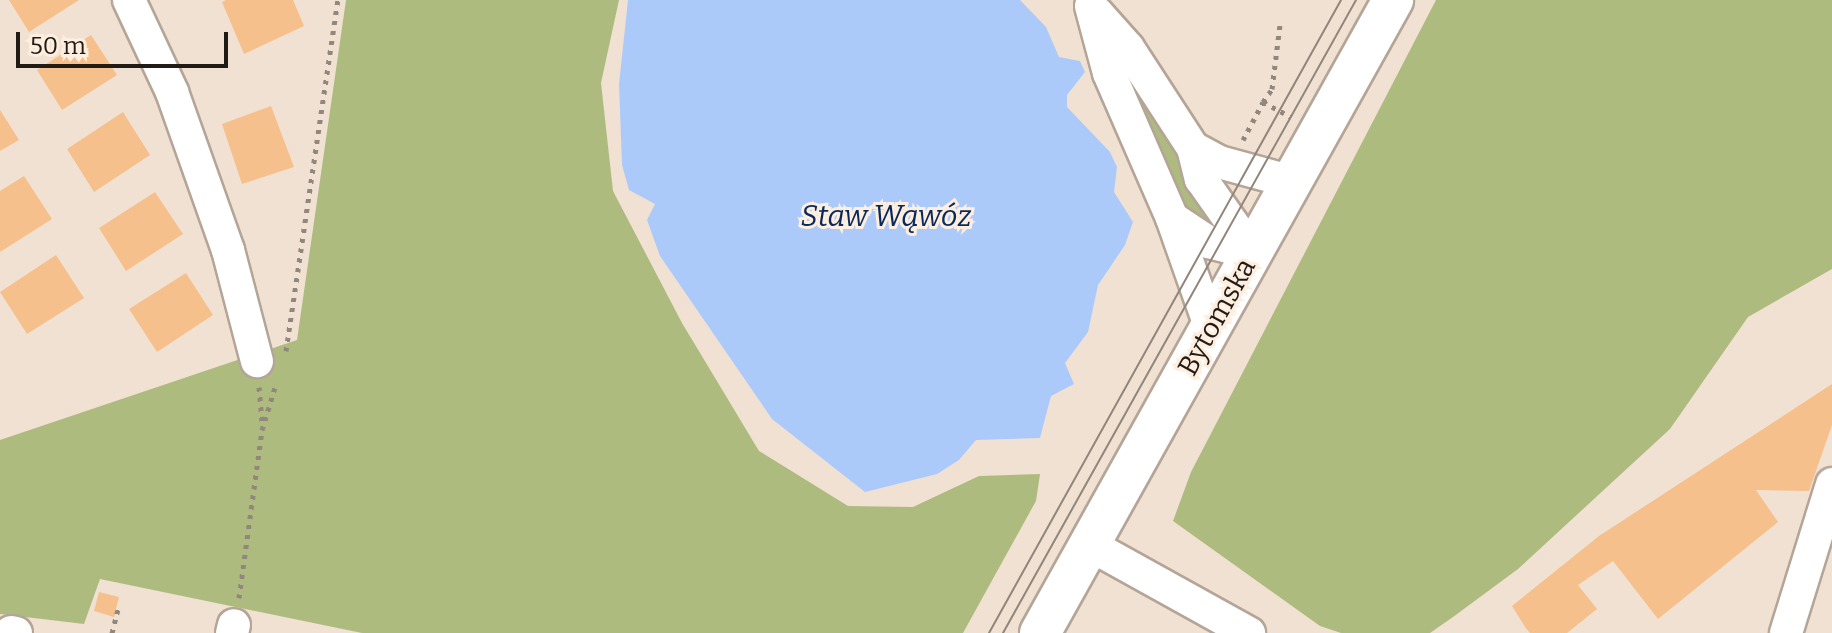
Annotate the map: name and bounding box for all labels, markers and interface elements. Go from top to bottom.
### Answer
scale bar [20,16,232,66]
text: 50 m [30,32,86,60]
water label: Staw Wąwóz [800,198,972,234]
street label: Bytomska [1171,253,1263,381]

